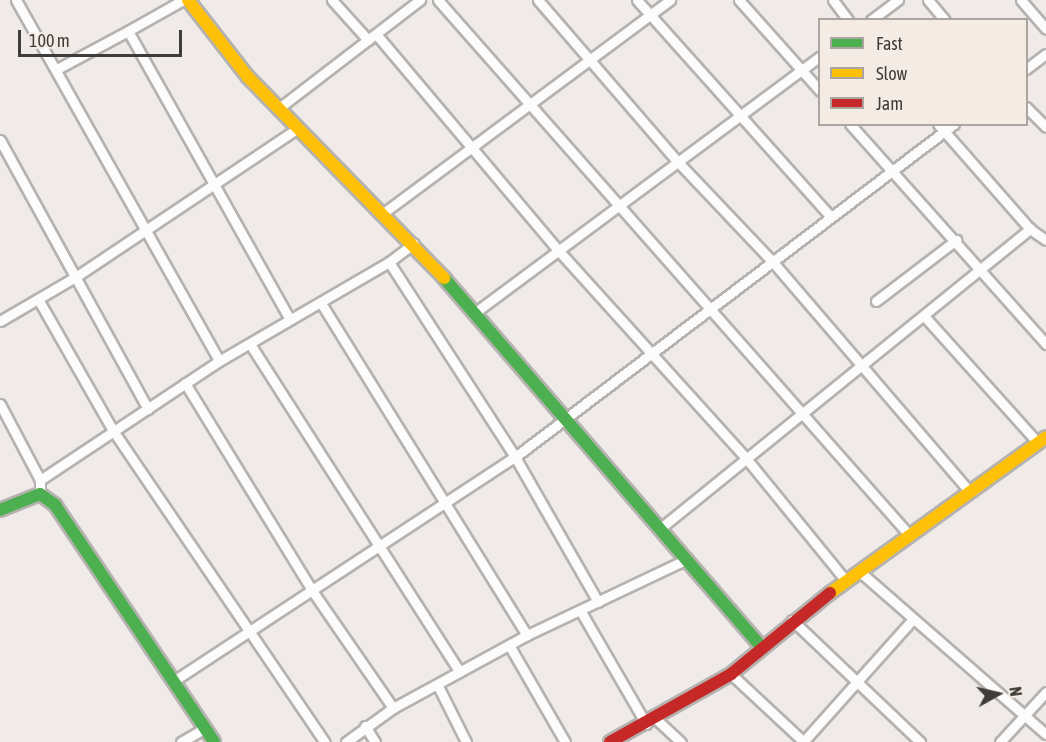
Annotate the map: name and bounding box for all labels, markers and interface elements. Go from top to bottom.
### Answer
scale bar [21,18,184,56]
legend [818,18,1028,126]
text: 100 m [29,30,70,51]
text: Fast [876,33,903,54]
text: Slow [876,63,907,84]
text: Jam [876,93,903,114]
north arrow [968,664,1028,724]
text: N [1006,686,1025,697]

